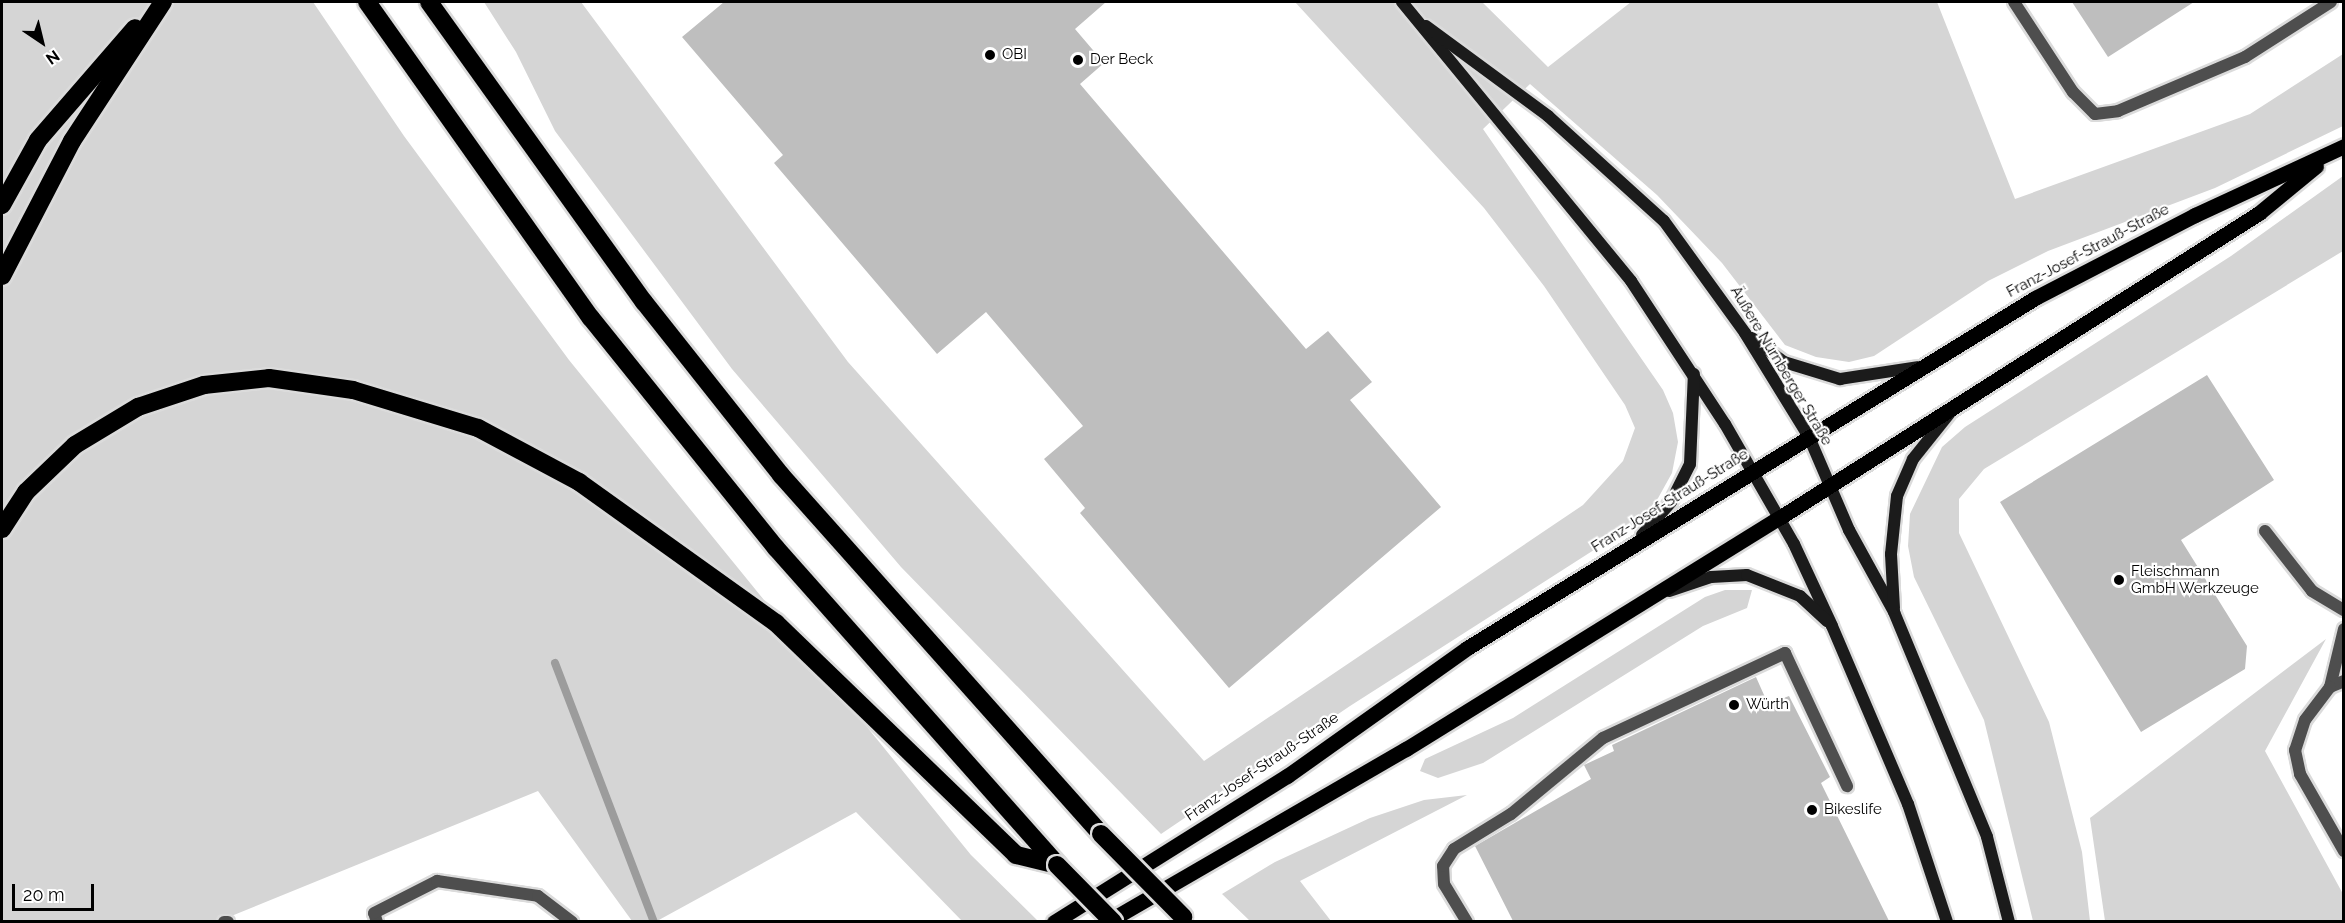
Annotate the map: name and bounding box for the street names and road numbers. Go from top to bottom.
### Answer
street label: Franz-Josef-Strauß-Straße [2004,200,2172,302]
street label: Äußere Nürnberger Straße [1726,283,1836,449]
street label: Franz-Josef-Strauß-Straße [1588,445,1752,557]
street label: Franz-Josef-Strauß-Straße [1182,709,1342,825]

